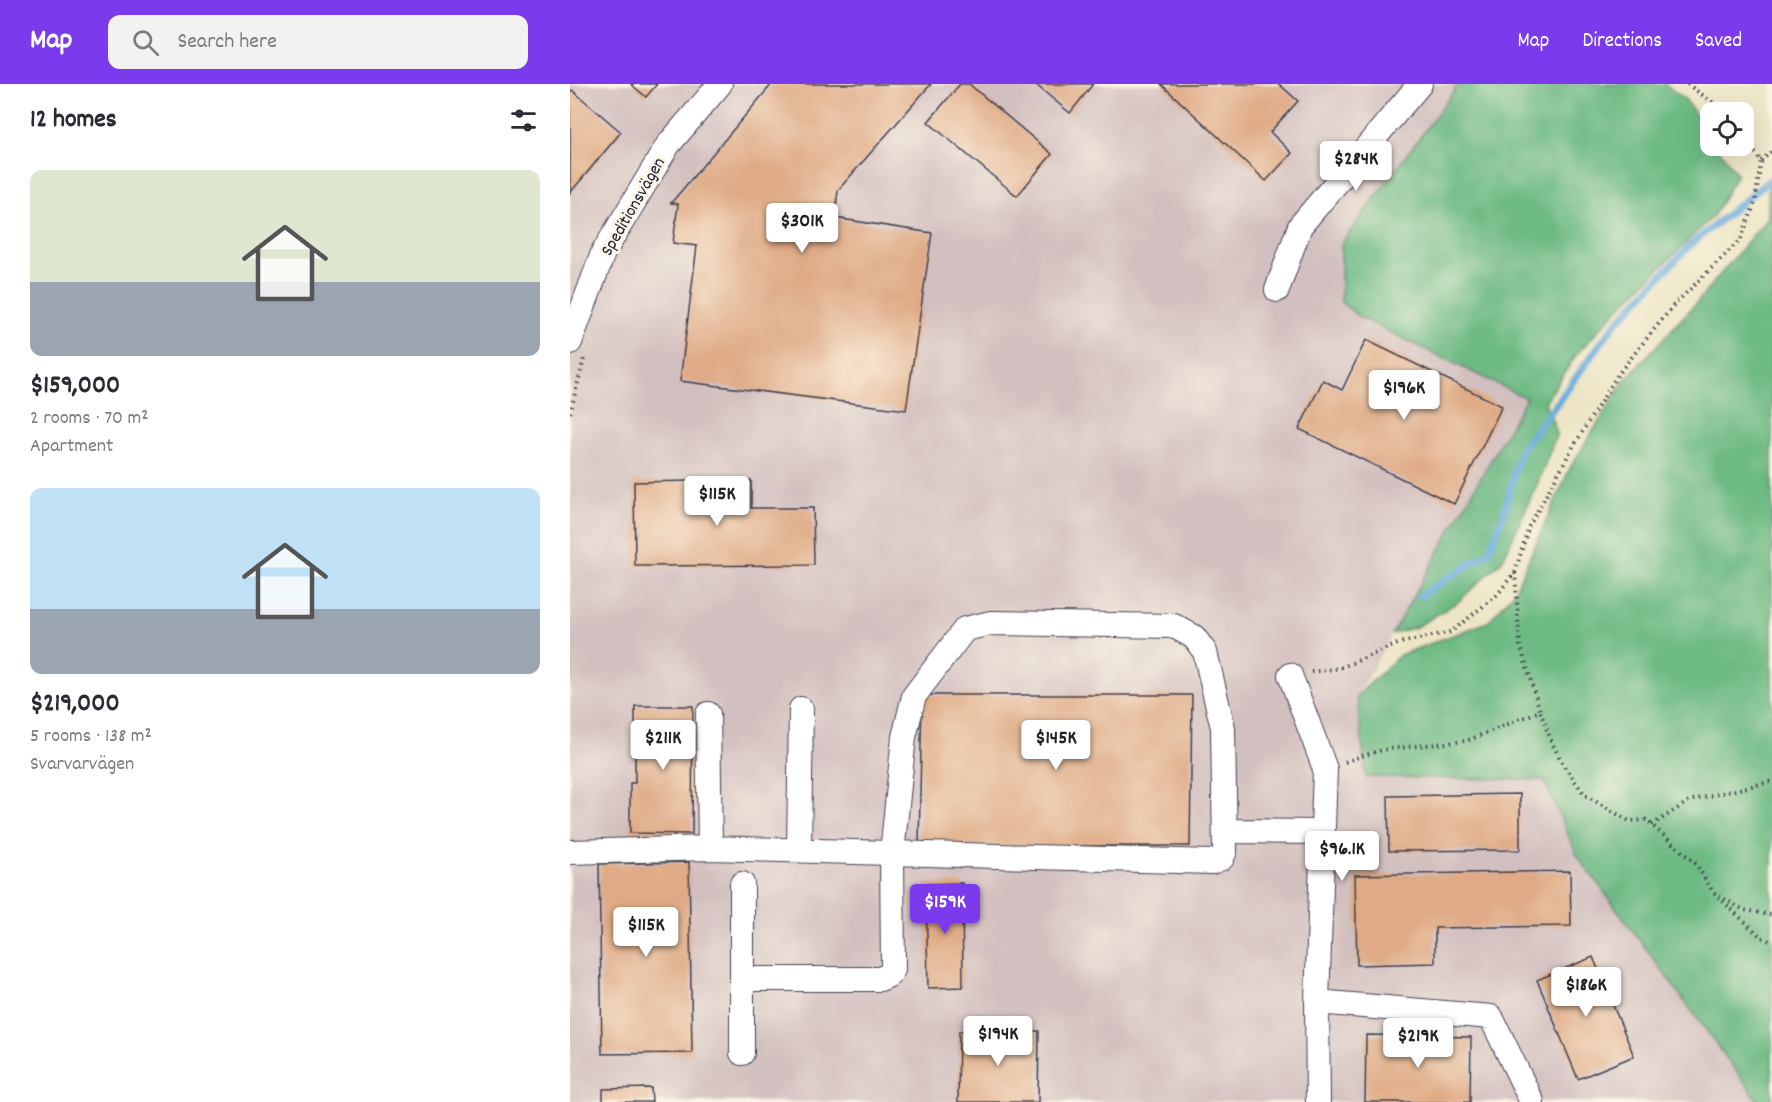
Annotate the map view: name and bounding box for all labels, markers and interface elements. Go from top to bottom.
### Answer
search box [108,15,528,69]
text: Map [30,22,72,62]
icon: search [129,26,162,59]
text: Search here [177,27,277,58]
text: Map [1518,27,1549,57]
text: Directions [1582,27,1662,57]
text: Saved [1695,27,1742,57]
text: 12 homes [30,102,117,139]
map controls [1700,102,1754,156]
button: locate [1700,102,1754,156]
icon: filters [507,104,540,137]
pin: $284K [1314,141,1398,192]
text: $284K [1334,146,1378,174]
street label: Speditionsvägen [596,153,673,261]
pin: $301K [760,203,844,254]
text: $301K [780,208,824,236]
icon: home [231,209,339,317]
text: $159,000 [30,368,120,405]
pin: $196K [1362,370,1446,421]
text: $196K [1383,375,1425,403]
text: 2 rooms · 70 m² [30,405,149,433]
text: Apartment [30,433,113,461]
pin: $115K [675,476,759,527]
text: $115K [698,481,736,509]
icon: home [231,527,339,635]
text: $219,000 [30,686,120,723]
pin: $211K [621,720,705,771]
pin: $145K [1014,720,1098,771]
text: 5 rooms · 138 m² [30,723,152,751]
text: $211K [645,725,681,753]
text: $145K [1035,725,1077,753]
text: Svarvarvägen [30,751,134,779]
pin: $96.1K [1293,831,1391,882]
text: $96.1K [1319,836,1365,864]
pin: $159K [903,884,987,935]
text: $159K [924,889,966,917]
pin: $115K [604,907,688,958]
text: $115K [627,912,665,940]
pin: $186K [1544,967,1628,1018]
text: $186K [1565,972,1607,1000]
pin: $194K [956,1016,1040,1067]
pin: $219K [1376,1018,1460,1069]
text: $194K [977,1021,1019,1049]
text: $219K [1397,1023,1439,1051]

